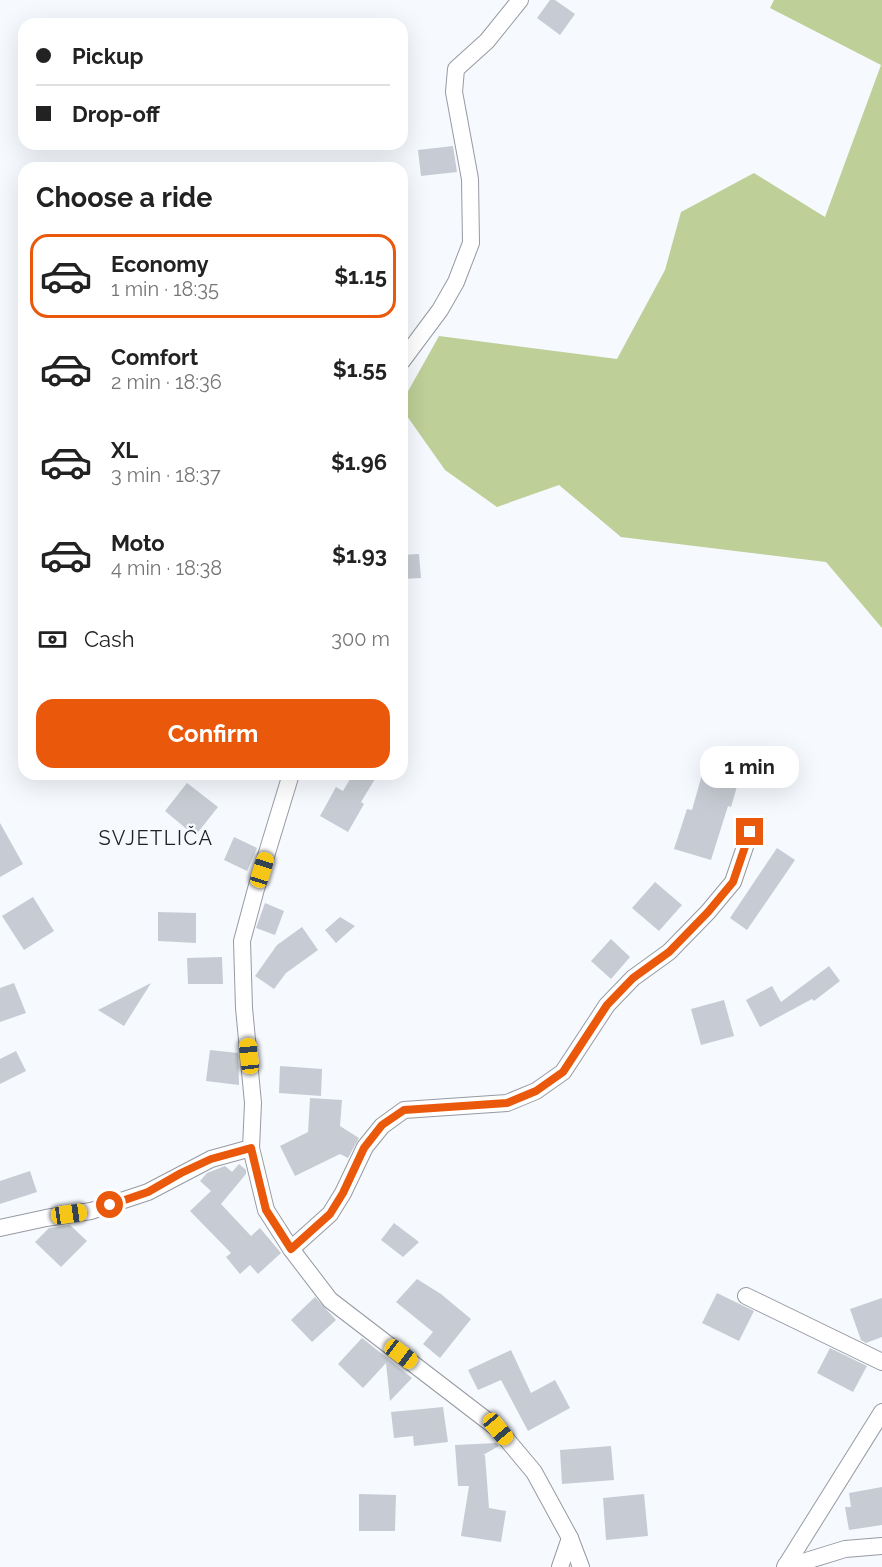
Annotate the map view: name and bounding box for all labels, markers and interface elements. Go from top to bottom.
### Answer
text: Pickup [72,43,144,69]
text: Drop-off [72,101,160,127]
text: Choose a ride [36,182,212,213]
icon: car [39,249,93,303]
text: Economy [111,251,209,277]
text: $1.15 [334,263,387,289]
text: 1 min · 18:35 [111,277,219,301]
icon: car [39,342,93,396]
text: Comfort [111,344,198,370]
text: $1.55 [333,356,387,382]
text: 2 min · 18:36 [111,370,222,394]
icon: car [39,435,93,489]
text: XL [111,437,138,463]
text: $1.96 [331,449,387,475]
text: 3 min · 18:37 [111,463,221,487]
icon: car [39,528,93,582]
text: Moto [111,530,165,556]
text: $1.93 [332,542,387,568]
text: 4 min · 18:38 [111,556,222,580]
icon: cash [36,623,69,656]
text: Cash [84,626,135,652]
text: 300 m [331,627,390,651]
button: Confirm [36,699,390,768]
callout: 1 min [700,745,800,787]
text: 1 min [724,755,775,779]
route end [736,818,763,845]
district label: SVJETLIČA [99,825,213,850]
car [248,850,276,890]
car [238,1037,260,1075]
route start [96,1191,123,1218]
car [50,1203,88,1225]
car [381,1336,421,1372]
car [480,1409,516,1449]

